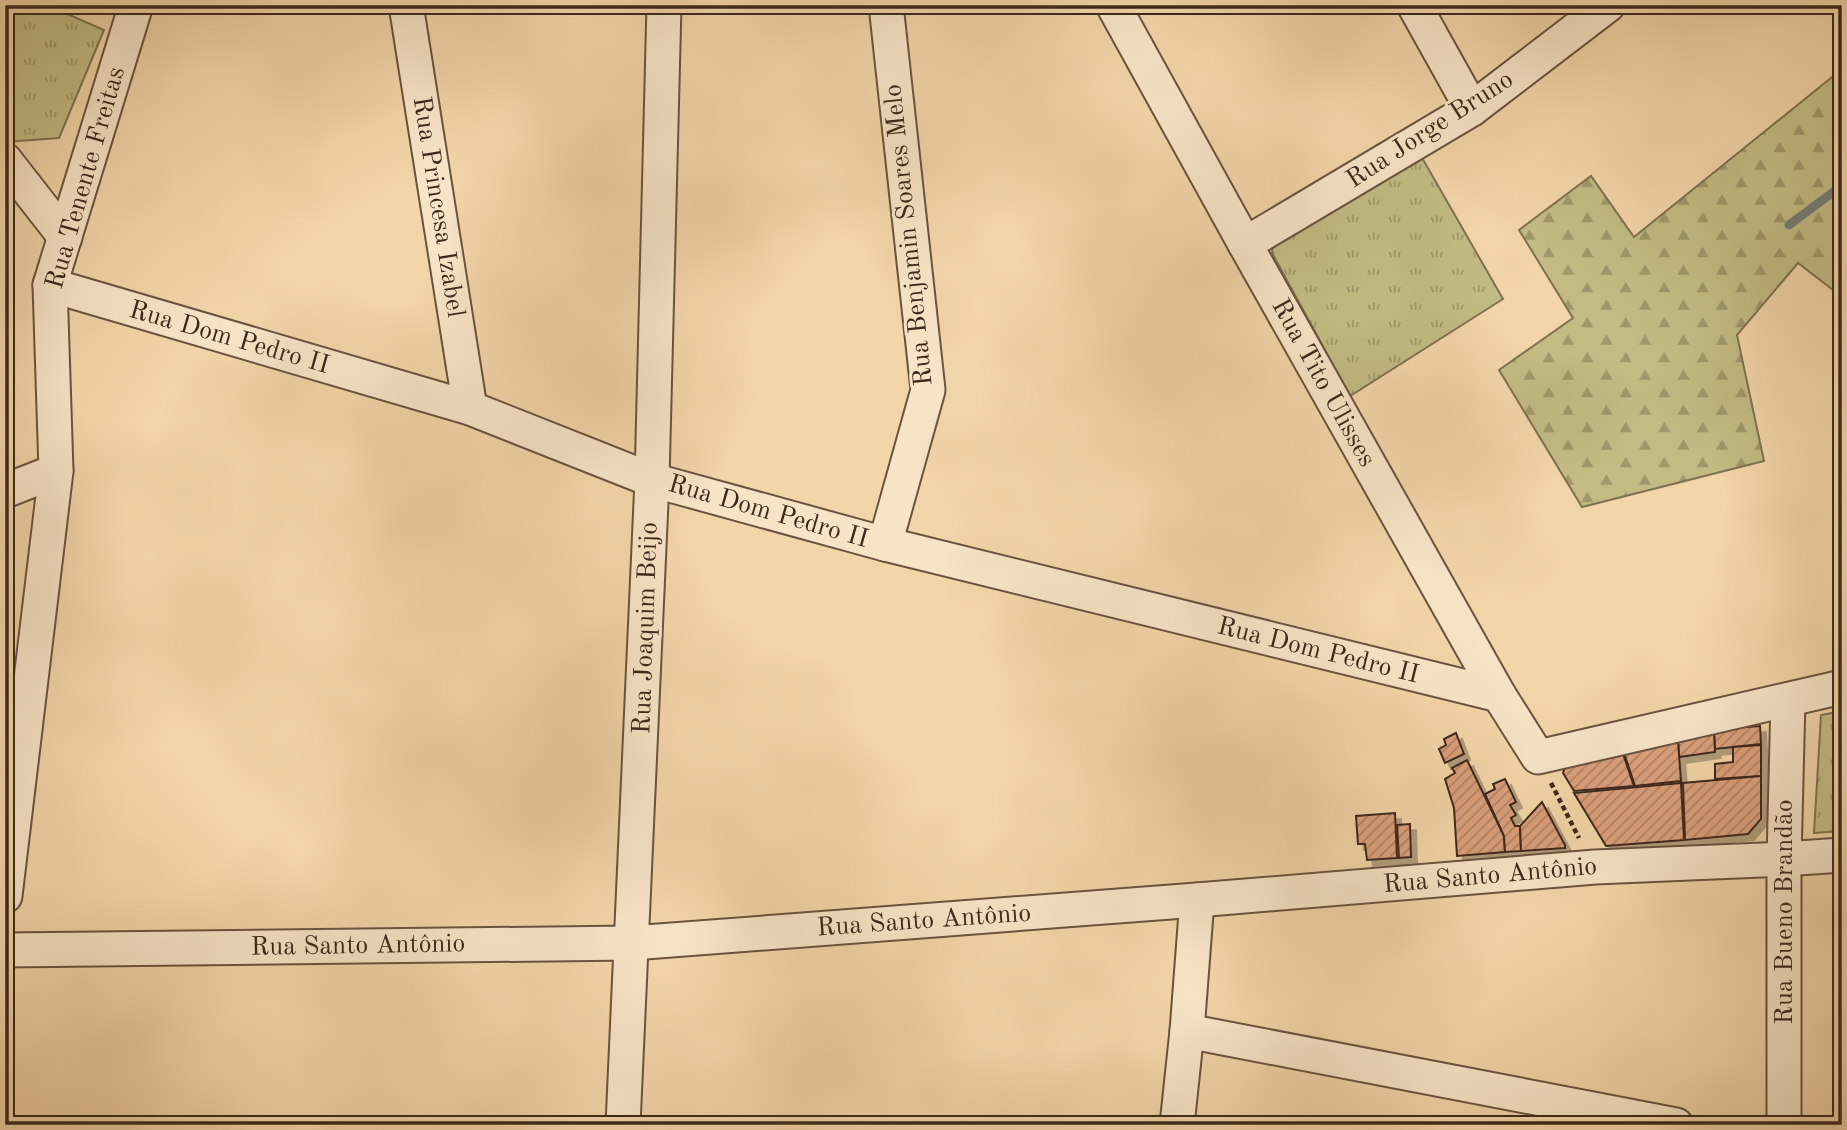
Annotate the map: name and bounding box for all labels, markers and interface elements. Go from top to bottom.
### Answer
street label: Rua Tenente Freitas [42,64,130,292]
street label: Rua Jorge Bruno [1342,67,1518,193]
street label: Rua Benjamin Soares Melo [880,83,938,387]
street label: Rua Princesa Izabel [408,95,468,319]
street label: Rua Tito Ulisses [1266,295,1380,471]
street label: Rua Dom Pedro II [126,297,332,379]
street label: Rua Dom Pedro II [665,471,871,553]
street label: Rua Joaquim Beijo [629,521,663,735]
street label: Rua Dom Pedro II [1214,613,1422,689]
street label: Rua Bueno Brandão [1772,799,1798,1025]
street label: Rua Santo Antônio [1382,854,1598,898]
street label: Rua Santo Antônio [816,901,1032,941]
street label: Rua Santo Antônio [250,931,466,961]

